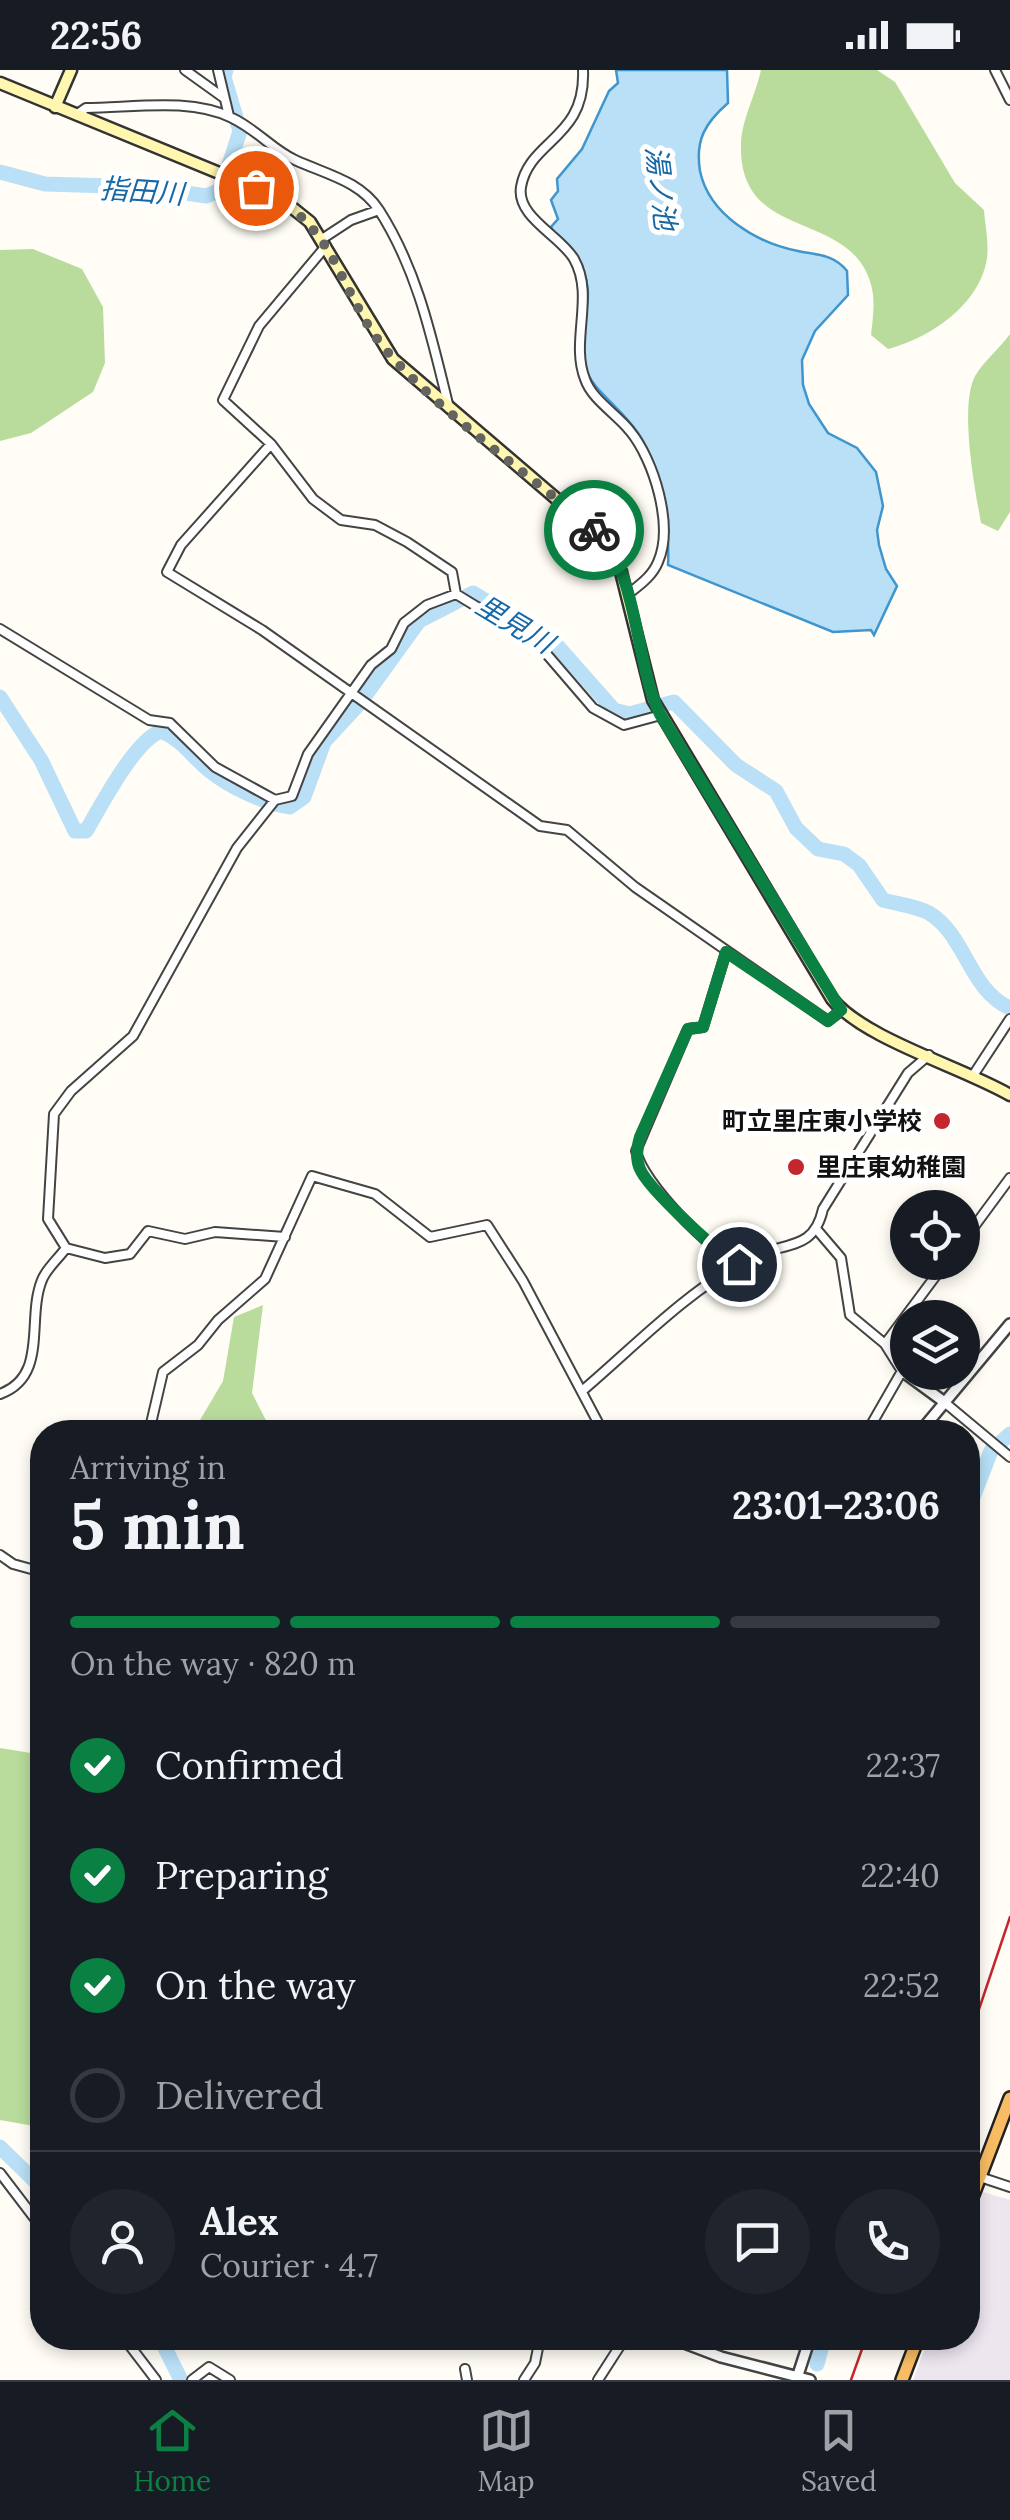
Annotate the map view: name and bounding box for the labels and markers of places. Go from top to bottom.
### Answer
pin [214,146,299,231]
place label: 町立里庄東小学校 [722,1105,922,1137]
marker: 町立里庄東小学校 [931,1110,953,1132]
place label: 里庄東幼稚園 [816,1151,966,1183]
marker: 里庄東幼稚園 [785,1156,807,1178]
pin [697,1222,782,1307]

